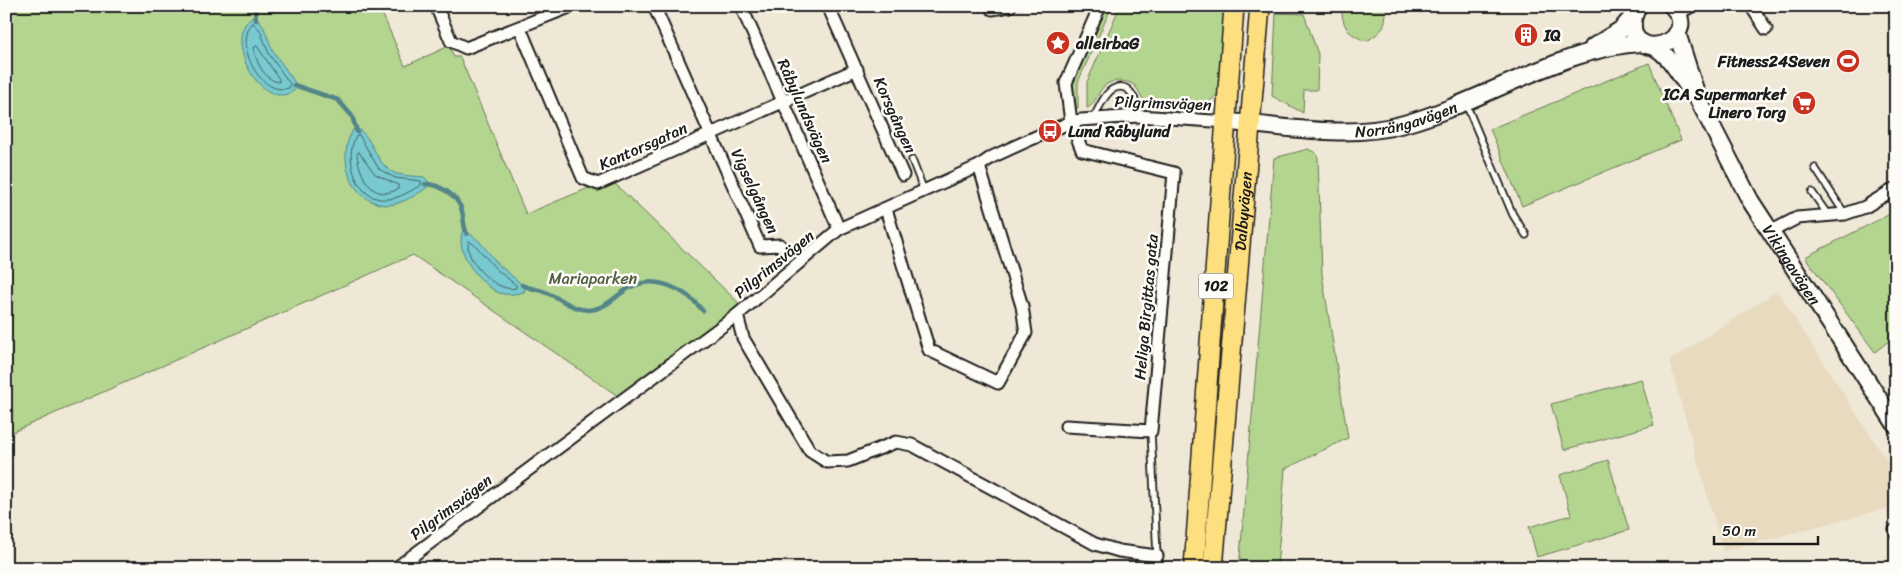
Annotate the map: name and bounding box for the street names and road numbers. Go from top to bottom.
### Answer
street label: Råbylundsvägen [769,54,841,168]
street label: Korsgången [865,72,925,158]
street label: Pilgrimsvägen [1114,87,1212,119]
street label: Norrängavägen [1354,92,1462,146]
street label: Kantorsgatan [594,113,692,178]
street label: Vigselgången [723,144,788,239]
street label: Dalbyvägen [1225,170,1261,252]
street label: Vikingavägen [1755,218,1829,312]
street label: Pilgrimsvägen [727,222,821,306]
street label: Heliga Birgittas gata [1125,232,1167,381]
road number: 102 [1198,274,1234,298]
street label: Pilgrimsvägen [403,466,499,548]

